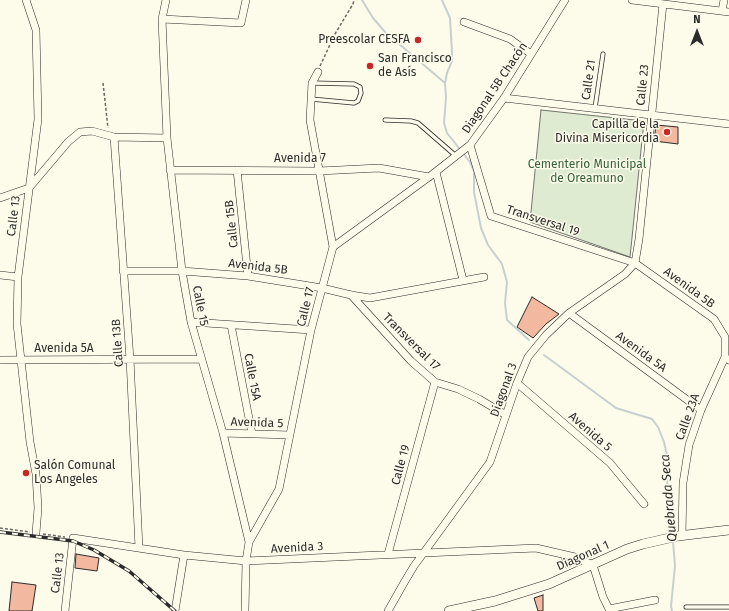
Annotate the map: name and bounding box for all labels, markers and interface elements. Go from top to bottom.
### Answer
north arrow [677,12,717,52]
text: N [693,13,701,26]
place label: Preescolar CESFA [318,33,410,47]
marker: Preescolar CESFA [413,35,423,45]
street label: Diagonal 5B Chacón [459,40,531,136]
place label: San Francisco de Asís [378,52,452,80]
street label: Calle 21 [579,59,599,101]
marker: San Francisco de Asís [365,61,375,71]
street label: Calle 23 [634,64,652,106]
place label: Capilla de la Divina Misericordia [555,118,659,146]
marker: Capilla de la Divina Misericordia [662,127,672,137]
street label: Avenida 7 [274,152,326,166]
park label: Cementerio Municipal de Oreamuno [528,158,646,186]
street label: Calle 13 [4,195,24,237]
street label: Calle 15B [222,199,242,249]
street label: Transversal 19 [505,202,581,240]
street label: Avenida 5B [227,256,289,278]
street label: Avenida 5B [661,265,717,311]
street label: Calle 15 [189,285,211,327]
street label: Calle 17 [294,286,318,328]
street label: Transversal 17 [379,310,443,374]
street label: Calle 13B [109,318,127,368]
street label: Avenida 5A [613,329,669,375]
street label: Avenida 5A [34,342,94,356]
street label: Calle 15A [240,352,264,402]
street label: Diagonal 3 [488,361,520,419]
street label: Calle 23A [673,392,703,442]
street label: Avenida 5 [565,409,615,455]
street label: Avenida 5 [230,415,284,431]
street label: Calle 19 [389,443,413,487]
water label: Quebrada Seca [657,454,681,542]
place label: Salón Comunal Los Angeles [34,459,115,487]
marker: Salón Comunal Los Angeles [21,468,31,478]
street label: Diagonal 1 [555,538,611,574]
street label: Avenida 3 [270,539,324,557]
street label: Calle 13 [48,552,68,594]

